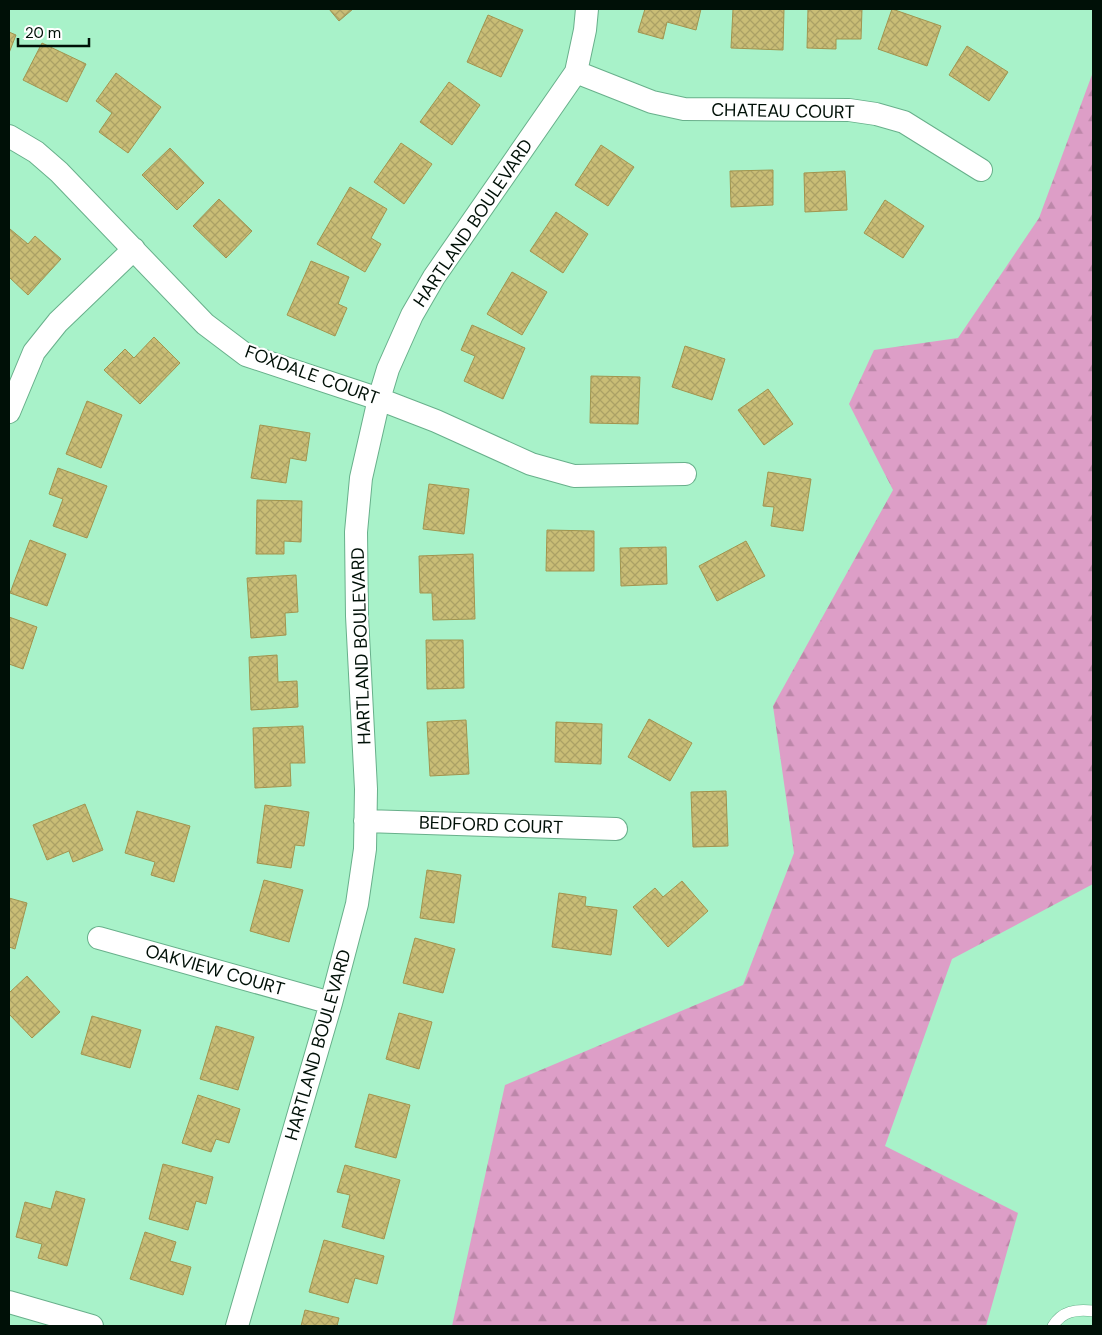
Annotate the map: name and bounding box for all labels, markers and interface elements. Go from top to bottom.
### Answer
scale bar [18,15,89,47]
text: 20 m [25,23,61,43]
street label: CHATEAU COURT [711,98,855,124]
street label: HARTLAND BOULEVARD [408,134,538,312]
street label: FOXDALE COURT [242,340,382,410]
street label: HARTLAND BOULEVARD [346,547,376,745]
street label: BEDFORD COURT [418,810,564,840]
street label: OAKVIEW COURT [143,939,287,1001]
street label: HARTLAND BOULEVARD [279,947,357,1143]

